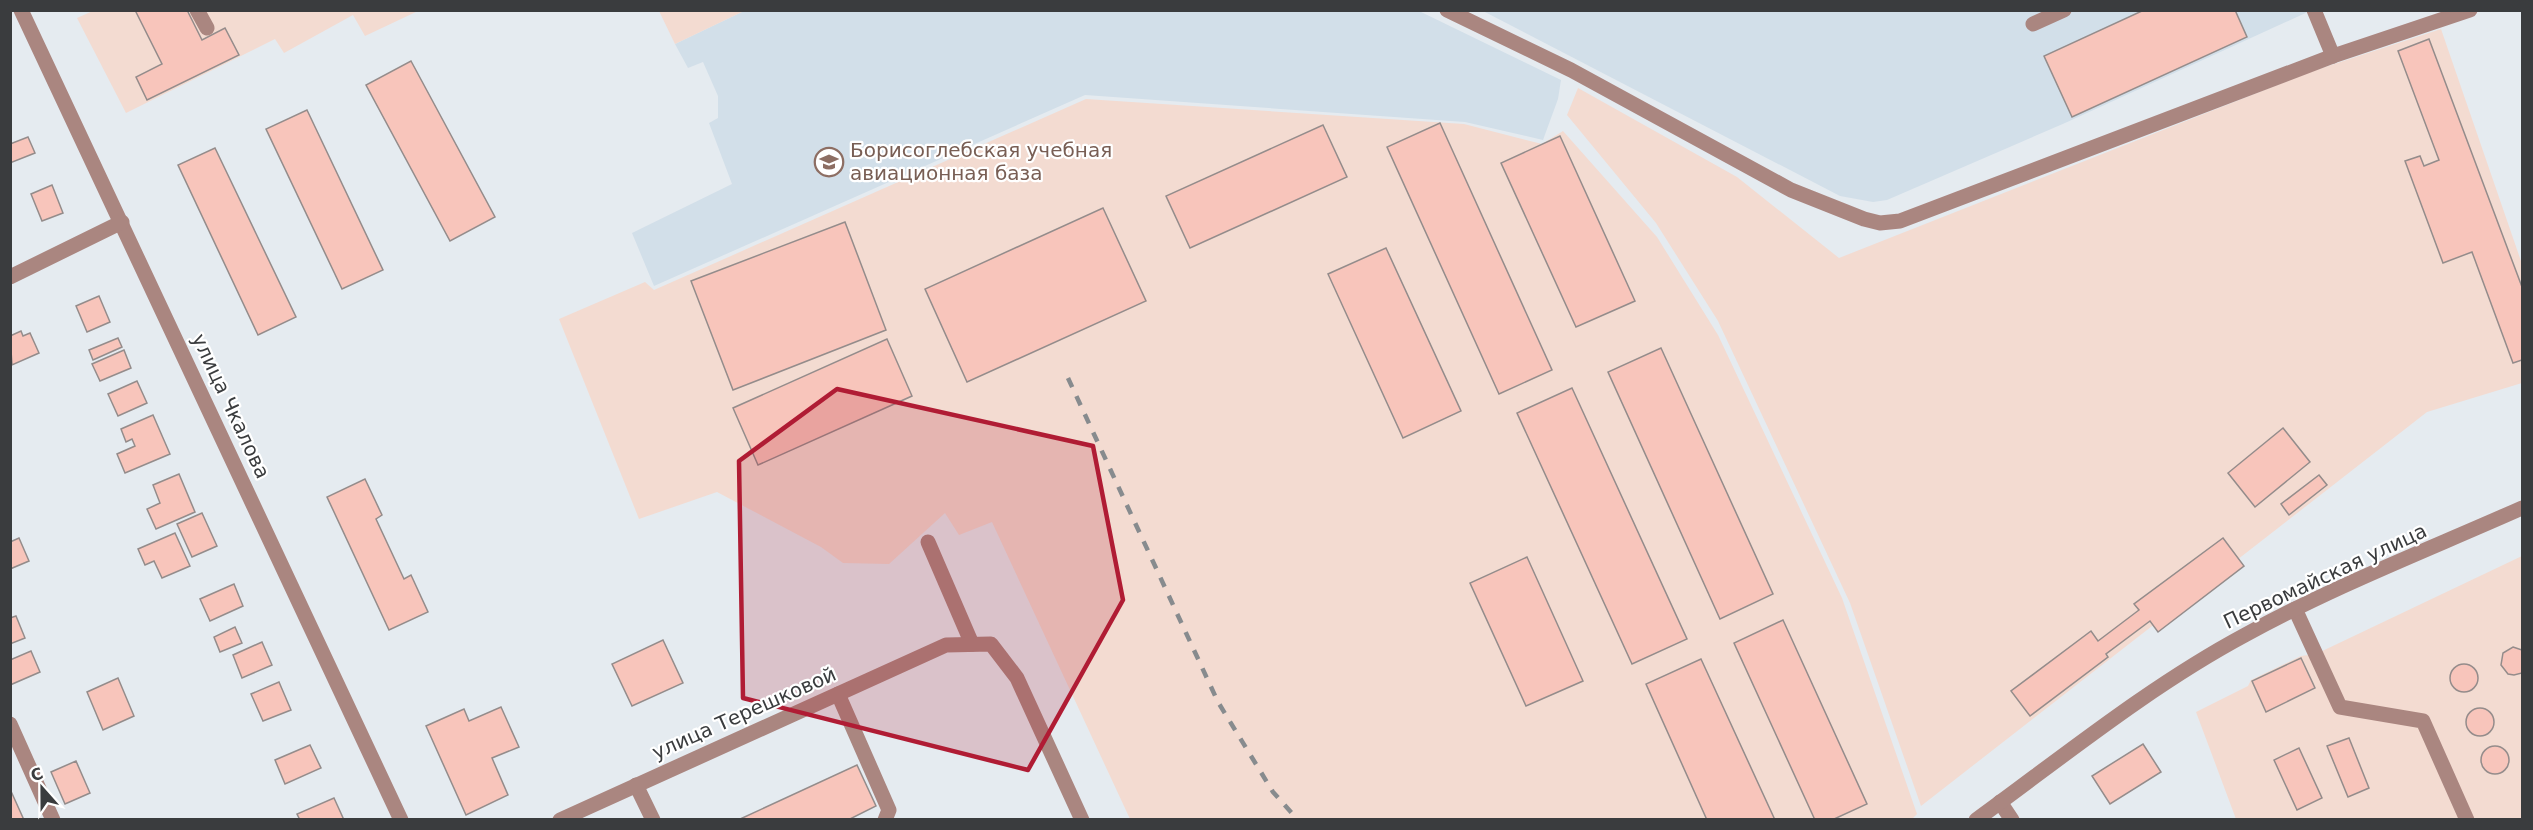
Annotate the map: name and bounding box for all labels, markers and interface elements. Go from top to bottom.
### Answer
place label: Борисоглебская учебная авиационная база [850,138,1112,185]
school or university icon: Борисоглебская учебная авиационная база [813,146,845,178]
street label: улица Чкалова [187,330,275,482]
street label: Первомайская улица [2219,518,2431,634]
street label: улица Терешковой [648,662,840,764]
north arrow [12,758,72,818]
text: С [28,763,46,785]

